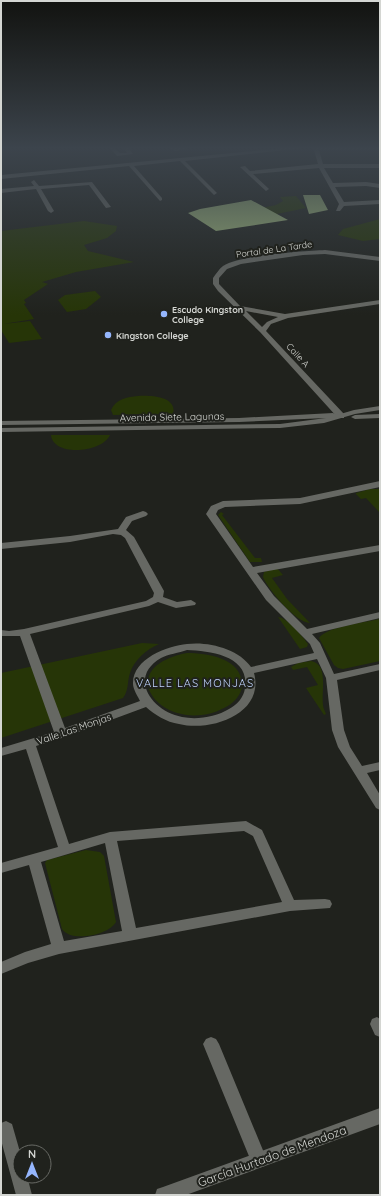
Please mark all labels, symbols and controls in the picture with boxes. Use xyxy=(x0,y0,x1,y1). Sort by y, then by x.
street label: Portal de La Tarde xyxy=(235,238,313,260)
place label: Escudo Kingston College xyxy=(172,304,243,325)
marker: Escudo Kingston College xyxy=(159,309,169,319)
marker: Kingston College xyxy=(103,330,113,340)
place label: Kingston College xyxy=(116,330,189,341)
street label: Calle A xyxy=(284,341,312,369)
street label: Avenida Siete Lagunas xyxy=(120,410,225,424)
district label: VALLE LAS MONJAS xyxy=(136,676,254,690)
street label: Valle Las Monjas xyxy=(35,710,113,748)
street label: García Hurtado de Mendoza xyxy=(196,1122,348,1190)
north arrow xyxy=(12,1144,52,1184)
text: N xyxy=(28,1147,36,1161)

